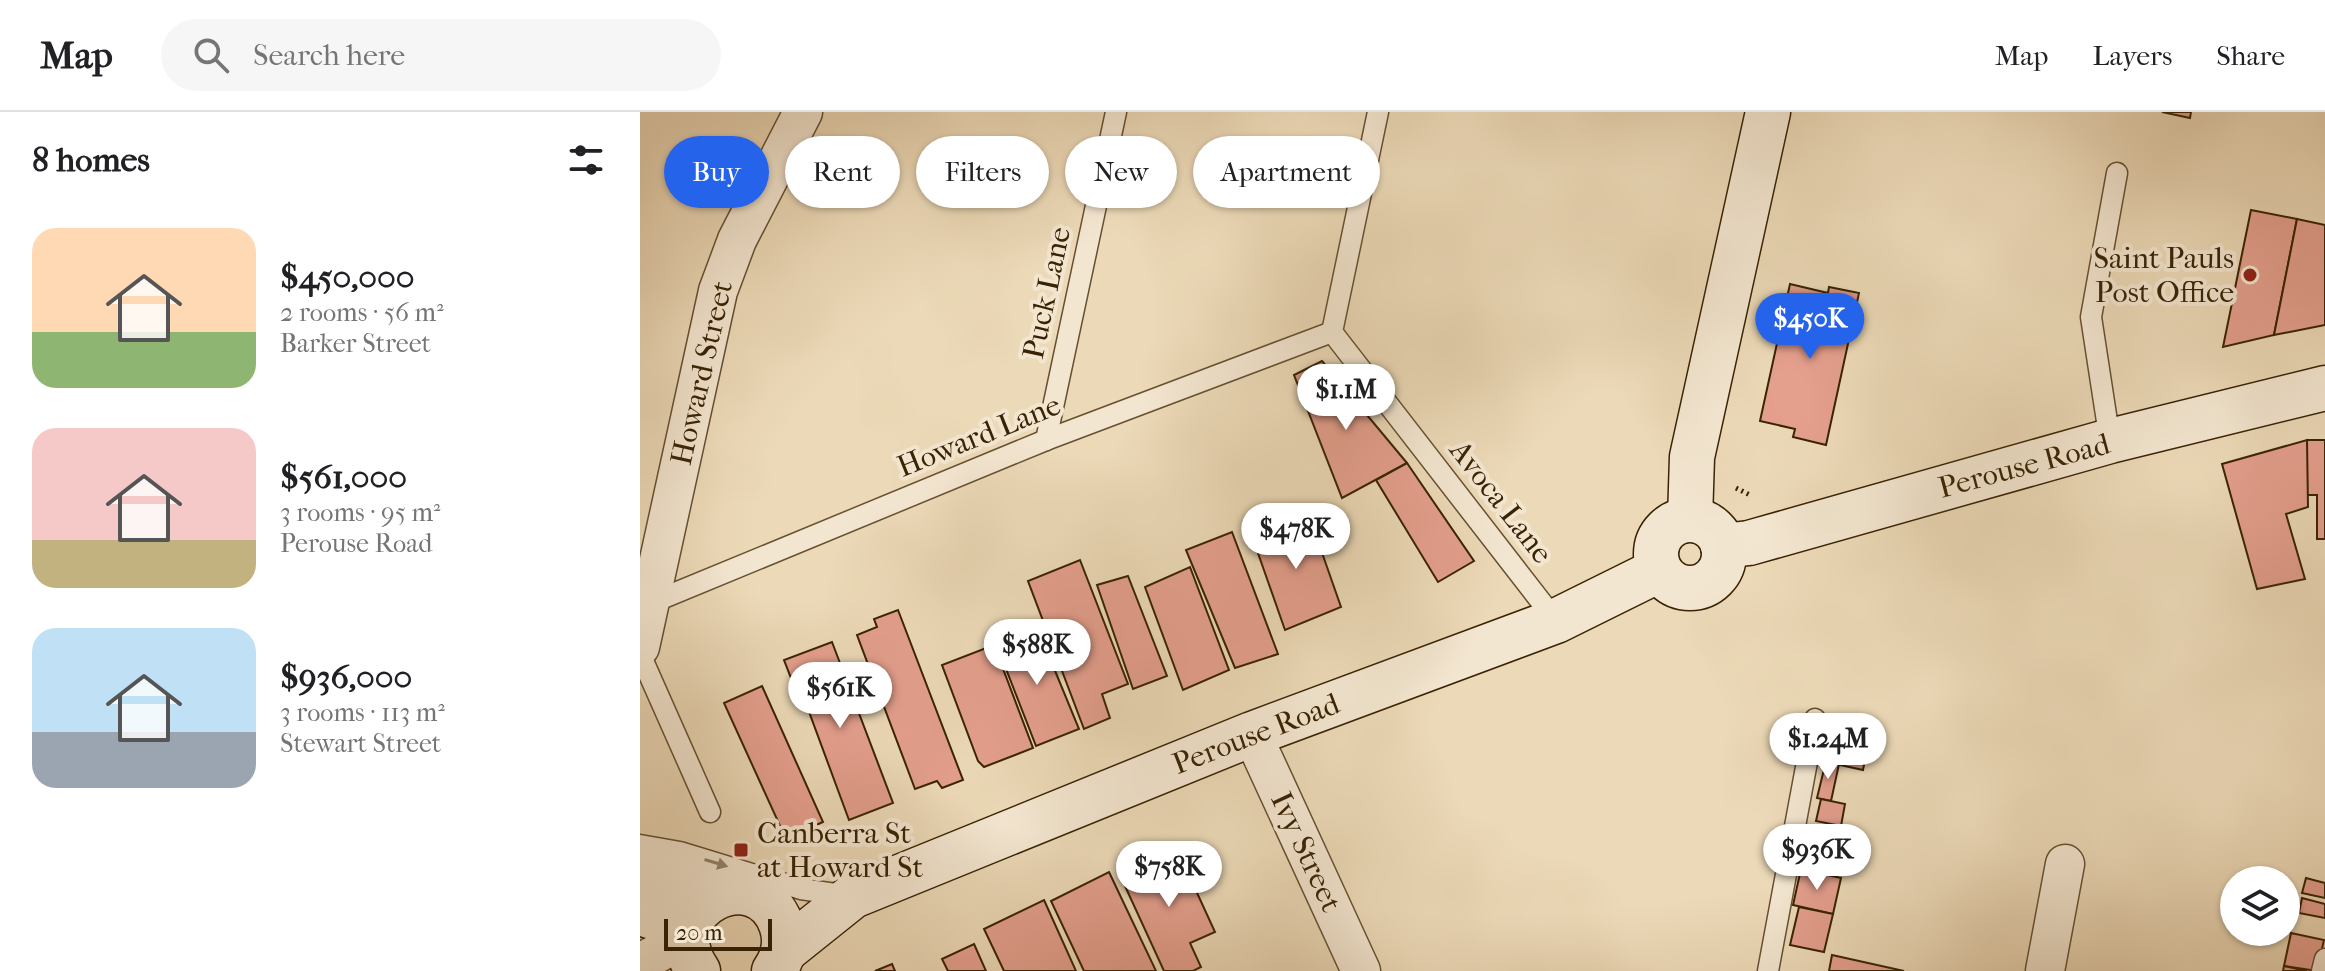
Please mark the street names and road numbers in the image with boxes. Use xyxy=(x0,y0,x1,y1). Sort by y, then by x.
street label: Puck Lane xyxy=(1016,224,1078,362)
street label: Howard Street xyxy=(664,277,740,469)
street label: Howard Lane xyxy=(892,387,1066,485)
street label: Perouse Road xyxy=(1935,426,2114,506)
street label: Avoca Lane xyxy=(1442,433,1560,570)
street label: Perouse Road xyxy=(1168,686,1345,782)
street label: Ivy Street xyxy=(1263,787,1349,918)

